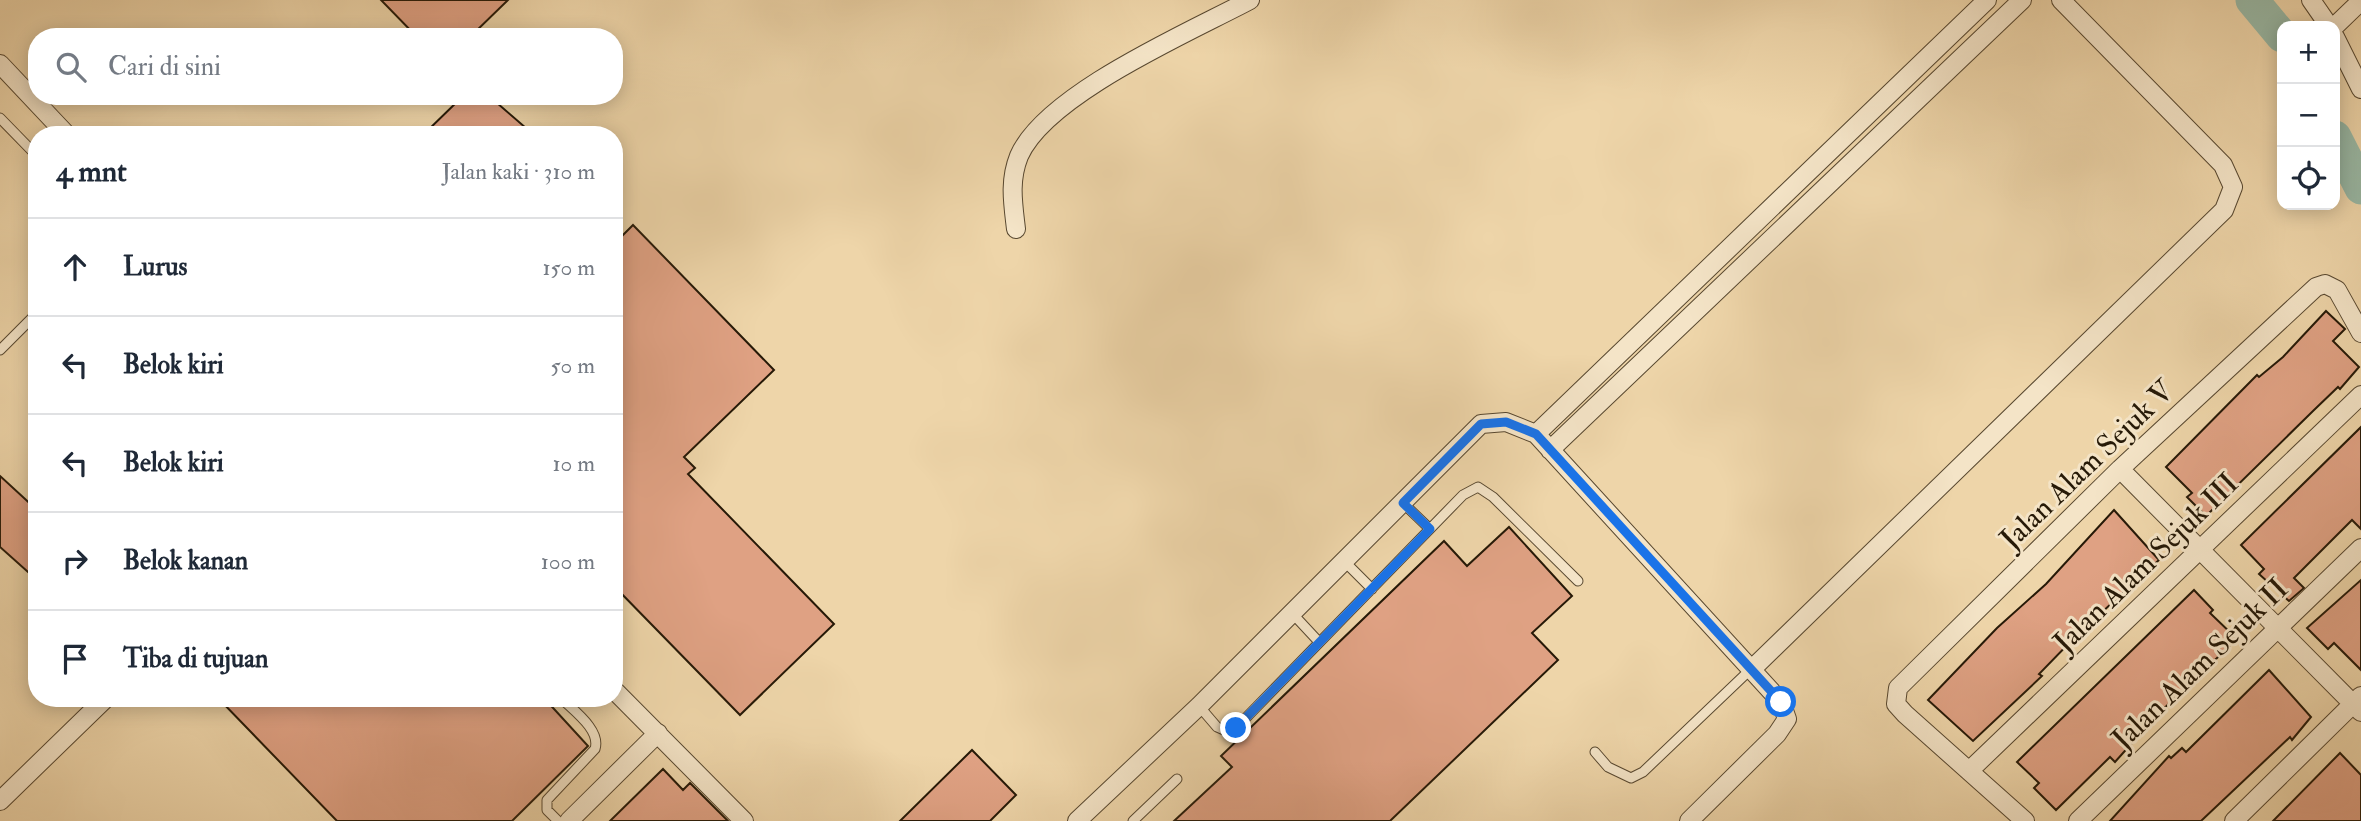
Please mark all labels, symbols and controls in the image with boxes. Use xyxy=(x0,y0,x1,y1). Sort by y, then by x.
map controls xyxy=(2277,21,2340,210)
button: + xyxy=(2277,21,2340,84)
search box xyxy=(28,28,623,105)
icon: search xyxy=(52,48,90,86)
text: Cari di sini xyxy=(108,51,221,83)
button: − xyxy=(2277,84,2340,147)
button: locate xyxy=(2277,147,2340,210)
text: 4 mnt xyxy=(56,153,127,190)
text: Jalan kaki · 310 m xyxy=(442,157,595,186)
icon: ahead xyxy=(56,248,94,286)
text: Lurus xyxy=(123,251,187,283)
text: 150 m xyxy=(542,253,595,282)
icon: left xyxy=(56,346,94,384)
text: Belok kiri xyxy=(123,349,224,381)
text: 50 m xyxy=(551,351,595,380)
street label: Jalan Alam Sejuk V xyxy=(1991,371,2183,558)
icon: left xyxy=(56,444,94,482)
text: Belok kiri xyxy=(123,447,224,479)
text: 10 m xyxy=(552,449,595,478)
street label: Jalan Alam Sejuk III xyxy=(2045,465,2246,661)
icon: right xyxy=(56,542,94,580)
text: Belok kanan xyxy=(123,545,248,577)
text: 100 m xyxy=(541,547,595,576)
street label: Jalan Alam Sejuk II xyxy=(2103,570,2296,758)
icon: arrive xyxy=(56,640,94,678)
text: Tiba di tujuan xyxy=(123,643,268,675)
route start xyxy=(1765,686,1796,717)
route end xyxy=(1220,712,1251,743)

